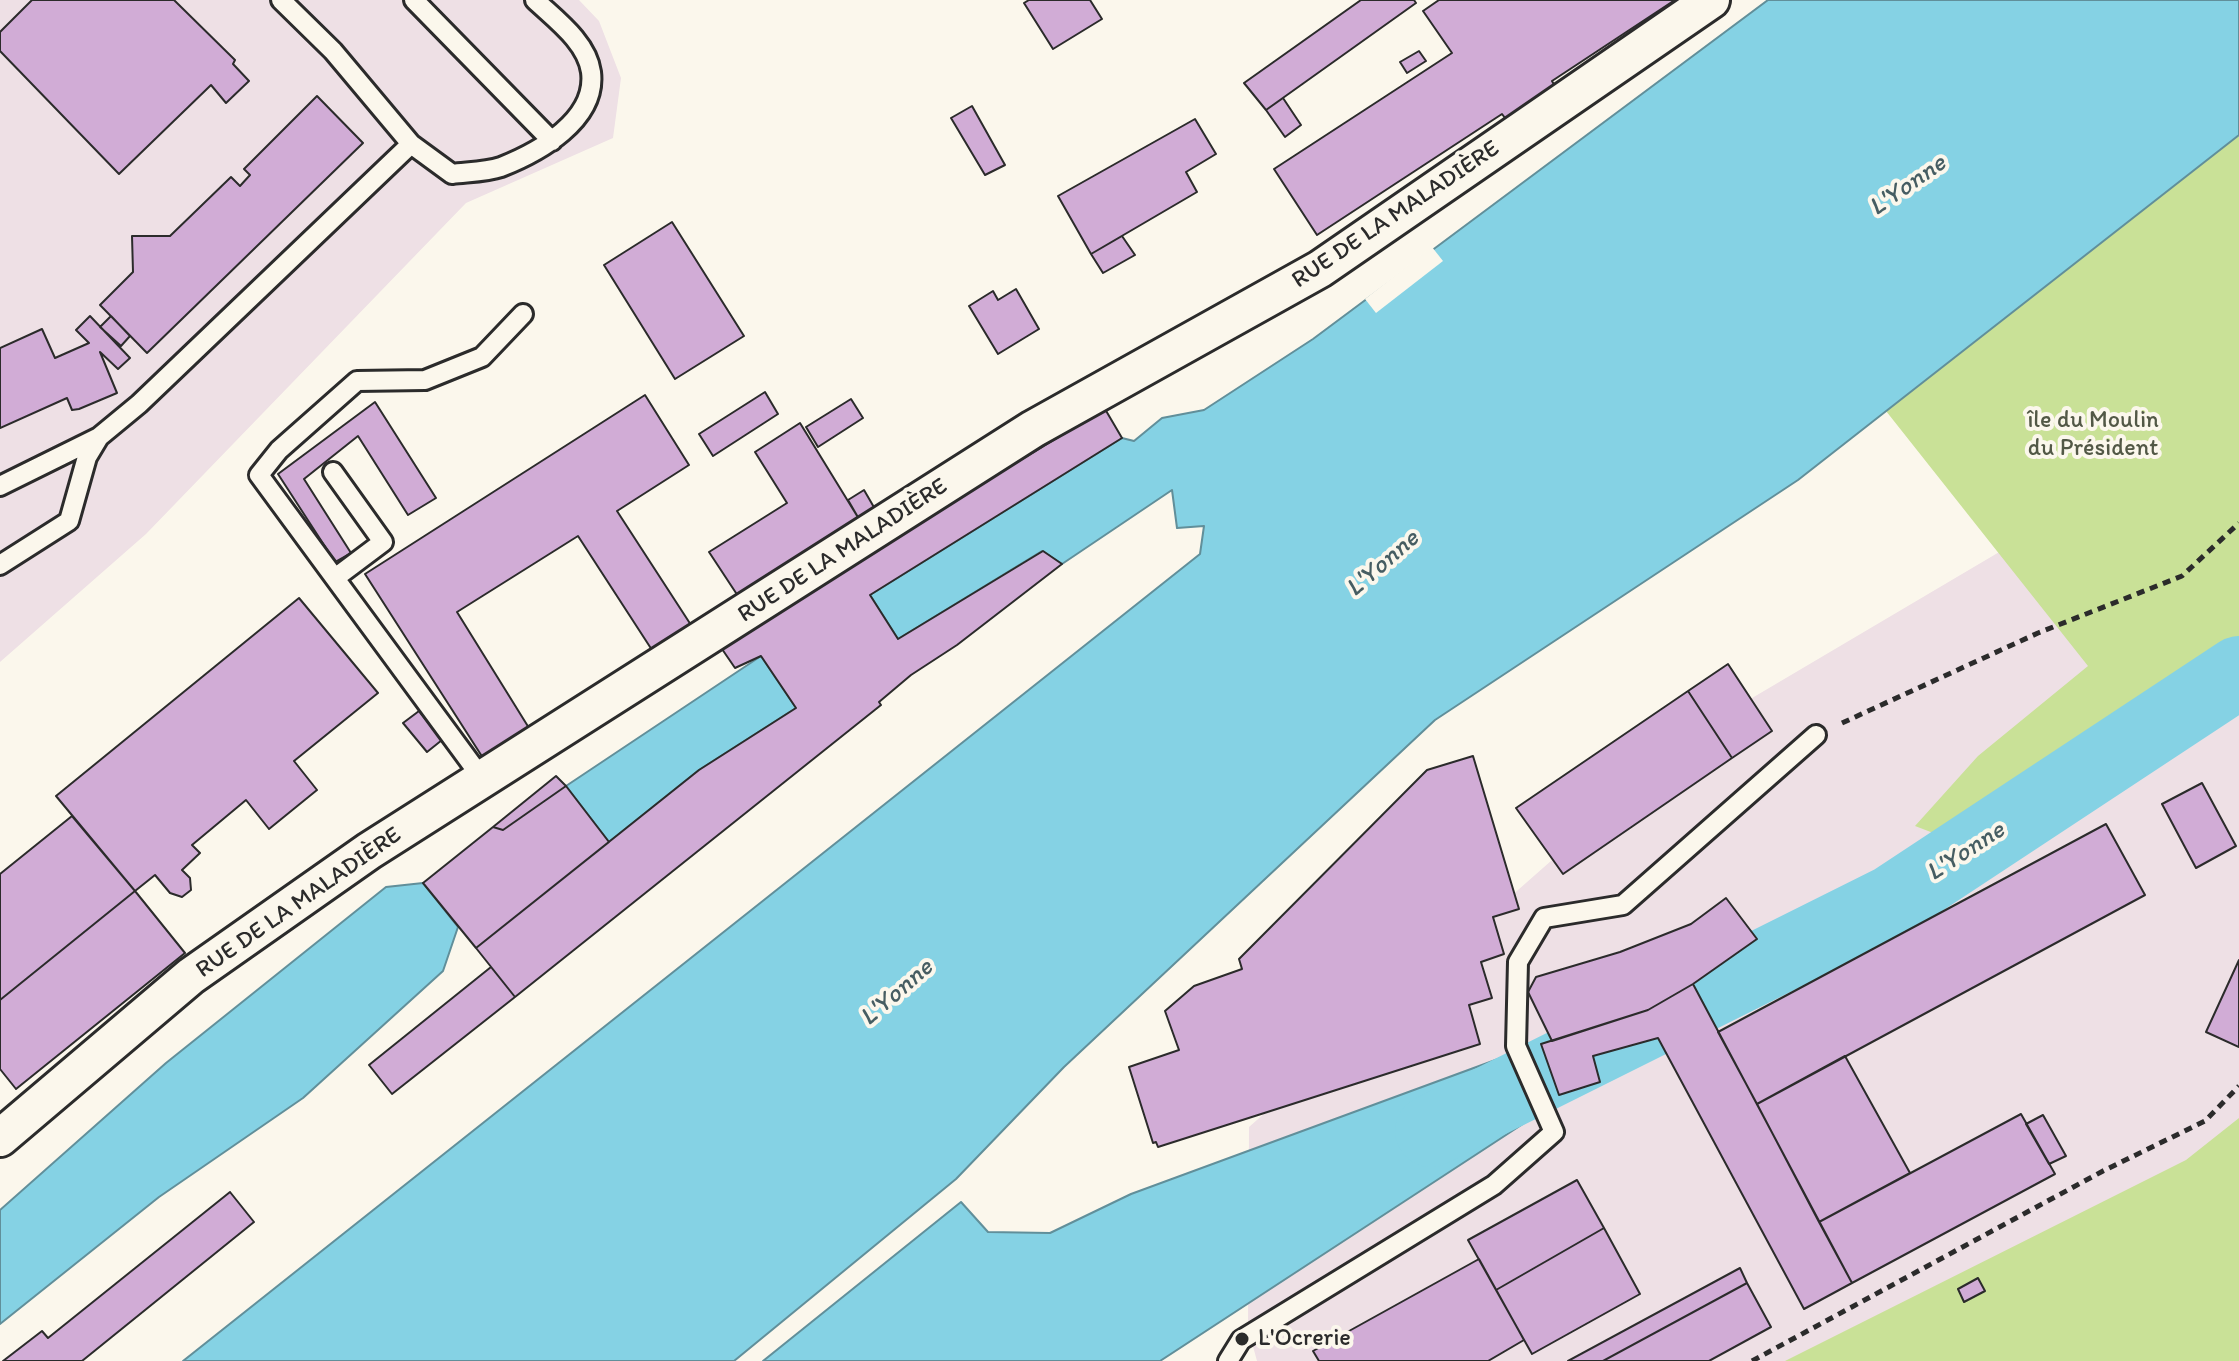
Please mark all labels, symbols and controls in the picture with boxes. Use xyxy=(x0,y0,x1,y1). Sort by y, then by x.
street label: RUE DE LA MALADIÈRE xyxy=(1287,135,1505,295)
water label: L'Yonne xyxy=(1863,148,1953,224)
park label: île du Moulin du Président xyxy=(2027,407,2159,463)
street label: RUE DE LA MALADIÈRE xyxy=(733,472,953,630)
water label: L'Yonne xyxy=(1340,524,1426,604)
water label: L'Yonne xyxy=(1921,815,2011,889)
street label: RUE DE LA MALADIÈRE xyxy=(191,821,407,985)
water label: L'Yonne xyxy=(854,953,940,1033)
place label: L'Ocrerie xyxy=(1258,1325,1351,1353)
marker: L'Ocrerie xyxy=(1233,1330,1251,1348)

